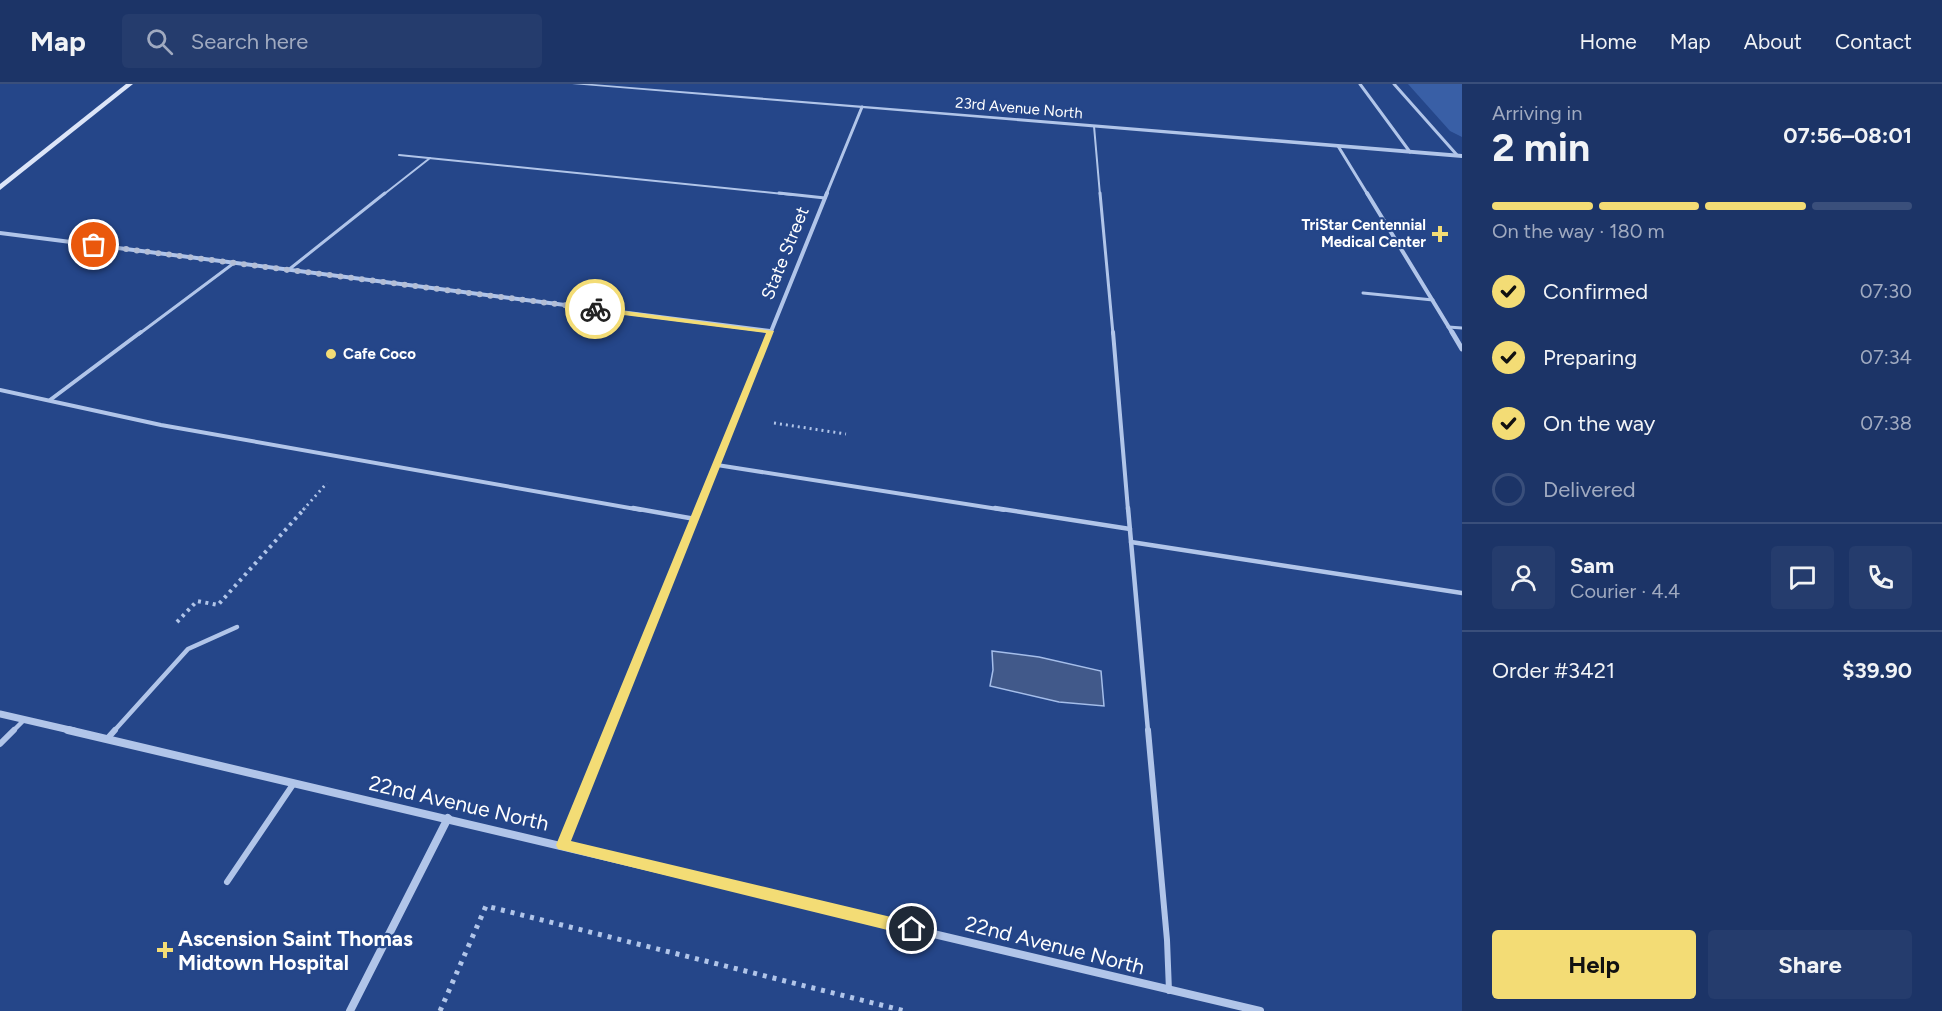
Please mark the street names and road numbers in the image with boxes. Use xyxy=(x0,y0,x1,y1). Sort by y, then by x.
street label: 23rd Avenue North xyxy=(954,93,1084,123)
street label: State Street xyxy=(756,203,814,303)
street label: 22nd Avenue North xyxy=(367,770,551,836)
street label: 22nd Avenue North xyxy=(963,911,1147,979)

